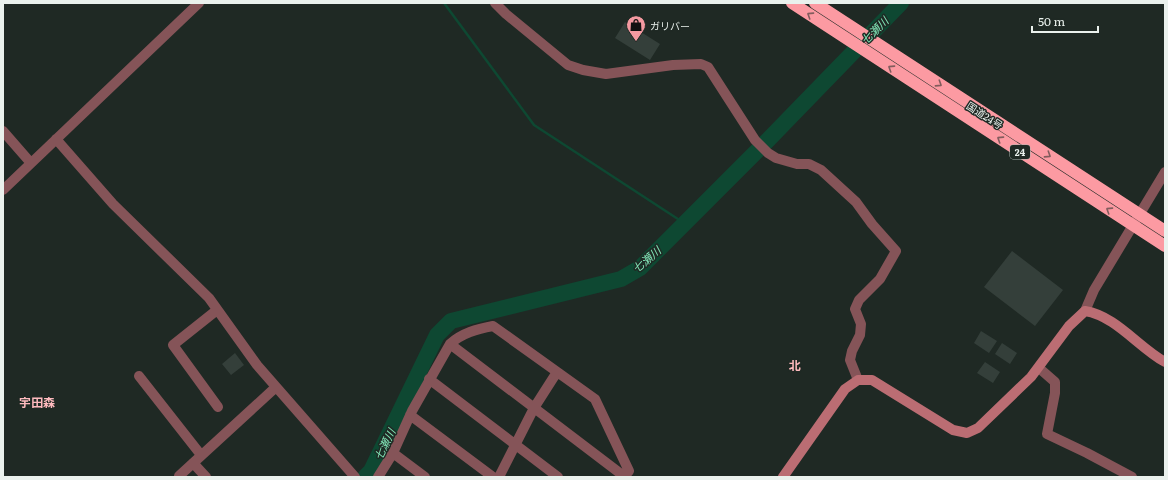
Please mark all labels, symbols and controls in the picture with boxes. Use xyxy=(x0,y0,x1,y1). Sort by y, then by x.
scale bar xyxy=(1032,8,1098,34)
water label: 七瀬川 xyxy=(857,12,892,47)
text: 50 m xyxy=(1038,12,1065,30)
one-way arrow xyxy=(808,13,815,20)
shop icon: ガリバー xyxy=(625,14,647,42)
place label: ガリバー xyxy=(650,18,690,33)
one-way arrow xyxy=(888,65,895,73)
one-way arrow xyxy=(934,79,941,86)
street label: 国道24号 xyxy=(964,98,1006,132)
one-way arrow xyxy=(997,136,1004,144)
road number: 24 xyxy=(1010,145,1030,159)
one-way arrow xyxy=(1043,150,1050,157)
one-way arrow xyxy=(1106,207,1113,214)
water label: 七瀬川 xyxy=(628,241,664,276)
district label: 北 xyxy=(789,356,801,374)
district label: 宇田森 xyxy=(19,393,55,411)
water label: 七瀬川 xyxy=(370,425,399,462)

